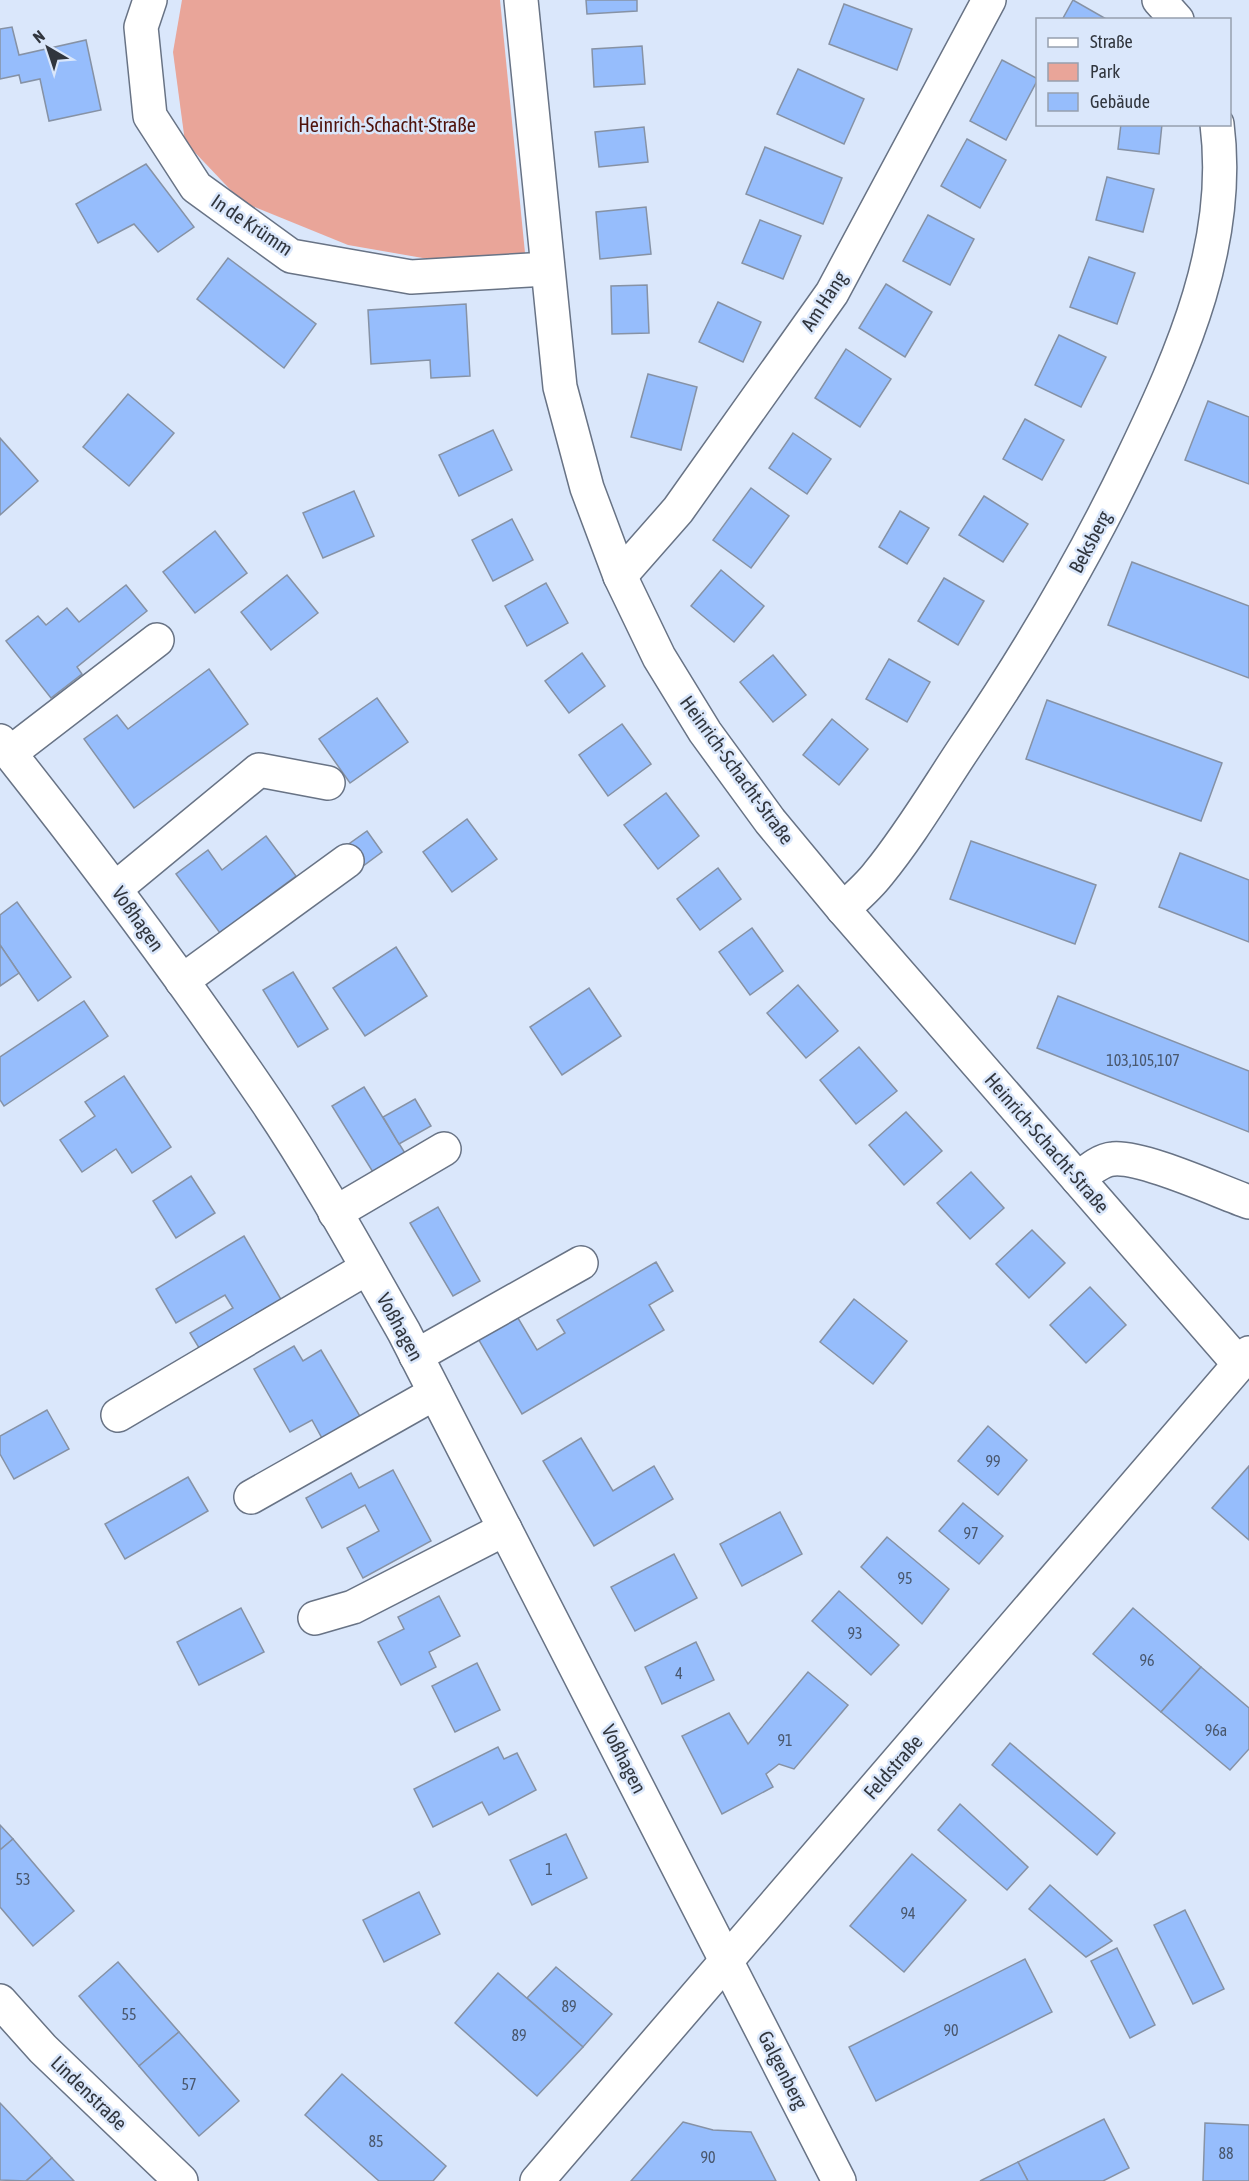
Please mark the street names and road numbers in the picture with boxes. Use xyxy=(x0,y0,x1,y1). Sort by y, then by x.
street label: In de Krümm xyxy=(207,189,297,260)
street label: Am Hang xyxy=(796,266,851,335)
street label: Beksberg xyxy=(1064,506,1116,577)
street label: Heinrich-Schacht-Straße xyxy=(676,691,799,848)
street label: Voßhagen xyxy=(108,882,169,956)
street label: Heinrich-Schacht-Straße xyxy=(980,1068,1114,1217)
street label: Voßhagen xyxy=(372,1289,428,1365)
street label: Voßhagen xyxy=(597,1721,651,1797)
street label: Feldstraße xyxy=(859,1730,927,1803)
street label: Galgenberg xyxy=(754,2027,813,2113)
street label: Lindenstraße xyxy=(47,2051,132,2134)

